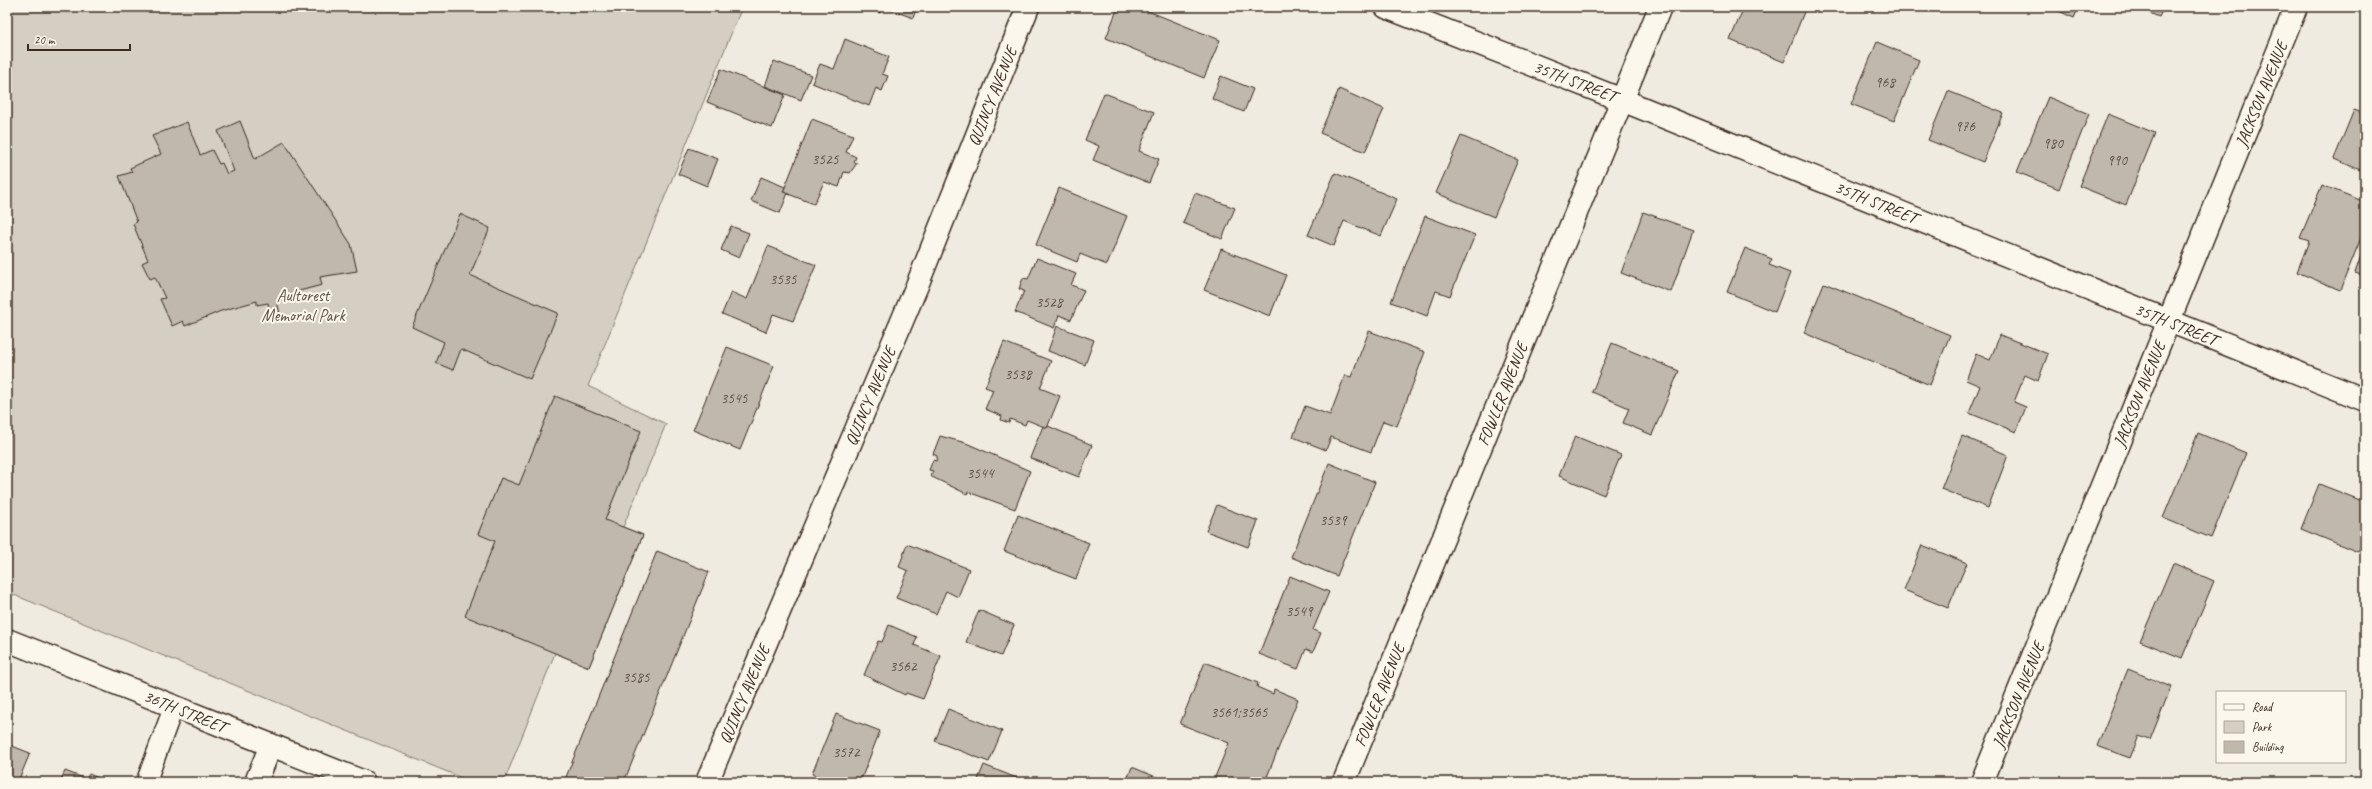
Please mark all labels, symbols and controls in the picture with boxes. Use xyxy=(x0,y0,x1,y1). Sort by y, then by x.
scale bar xyxy=(28,26,130,52)
text: 20 m xyxy=(34,32,56,48)
street label: JACKSON AVENUE xyxy=(2230,36,2293,151)
street label: QUINCY AVENUE xyxy=(963,41,1023,149)
street label: 35TH STREET xyxy=(1530,56,1623,108)
house number: 968 xyxy=(1875,73,1896,92)
house number: 976 xyxy=(1955,117,1976,136)
house number: 980 xyxy=(2043,134,2064,153)
house number: 3525 xyxy=(811,150,840,169)
house number: 990 xyxy=(2107,151,2128,170)
street label: 35TH STREET xyxy=(1832,176,1924,230)
house number: 3535 xyxy=(769,270,798,289)
park label: Aultorest Memorial Park xyxy=(261,285,346,326)
house number: 3528 xyxy=(1035,293,1064,312)
street label: 35TH STREET xyxy=(2132,298,2224,352)
street label: JACKSON AVENUE xyxy=(2108,336,2171,451)
street label: FOWLER AVENUE xyxy=(1472,337,1534,449)
street label: QUINCY AVENUE xyxy=(840,341,902,449)
house number: 3538 xyxy=(1004,365,1033,384)
house number: 3545 xyxy=(720,389,749,408)
house number: 3544 xyxy=(966,464,995,483)
house number: 3539 xyxy=(1319,511,1348,530)
house number: 3549 xyxy=(1285,602,1314,621)
street label: JACKSON AVENUE xyxy=(1987,637,2050,752)
street label: FOWLER AVENUE xyxy=(1349,638,1411,750)
street label: QUINCY AVENUE xyxy=(714,639,776,747)
house number: 3562 xyxy=(889,657,918,676)
house number: 3585 xyxy=(622,668,651,687)
street label: 36TH STREET xyxy=(141,685,233,739)
legend xyxy=(2216,691,2346,763)
text: Road xyxy=(2252,699,2274,715)
house number: 3561;3565 xyxy=(1211,703,1269,722)
text: Park xyxy=(2252,719,2273,735)
text: Building xyxy=(2252,739,2284,755)
house number: 3572 xyxy=(832,743,861,762)

